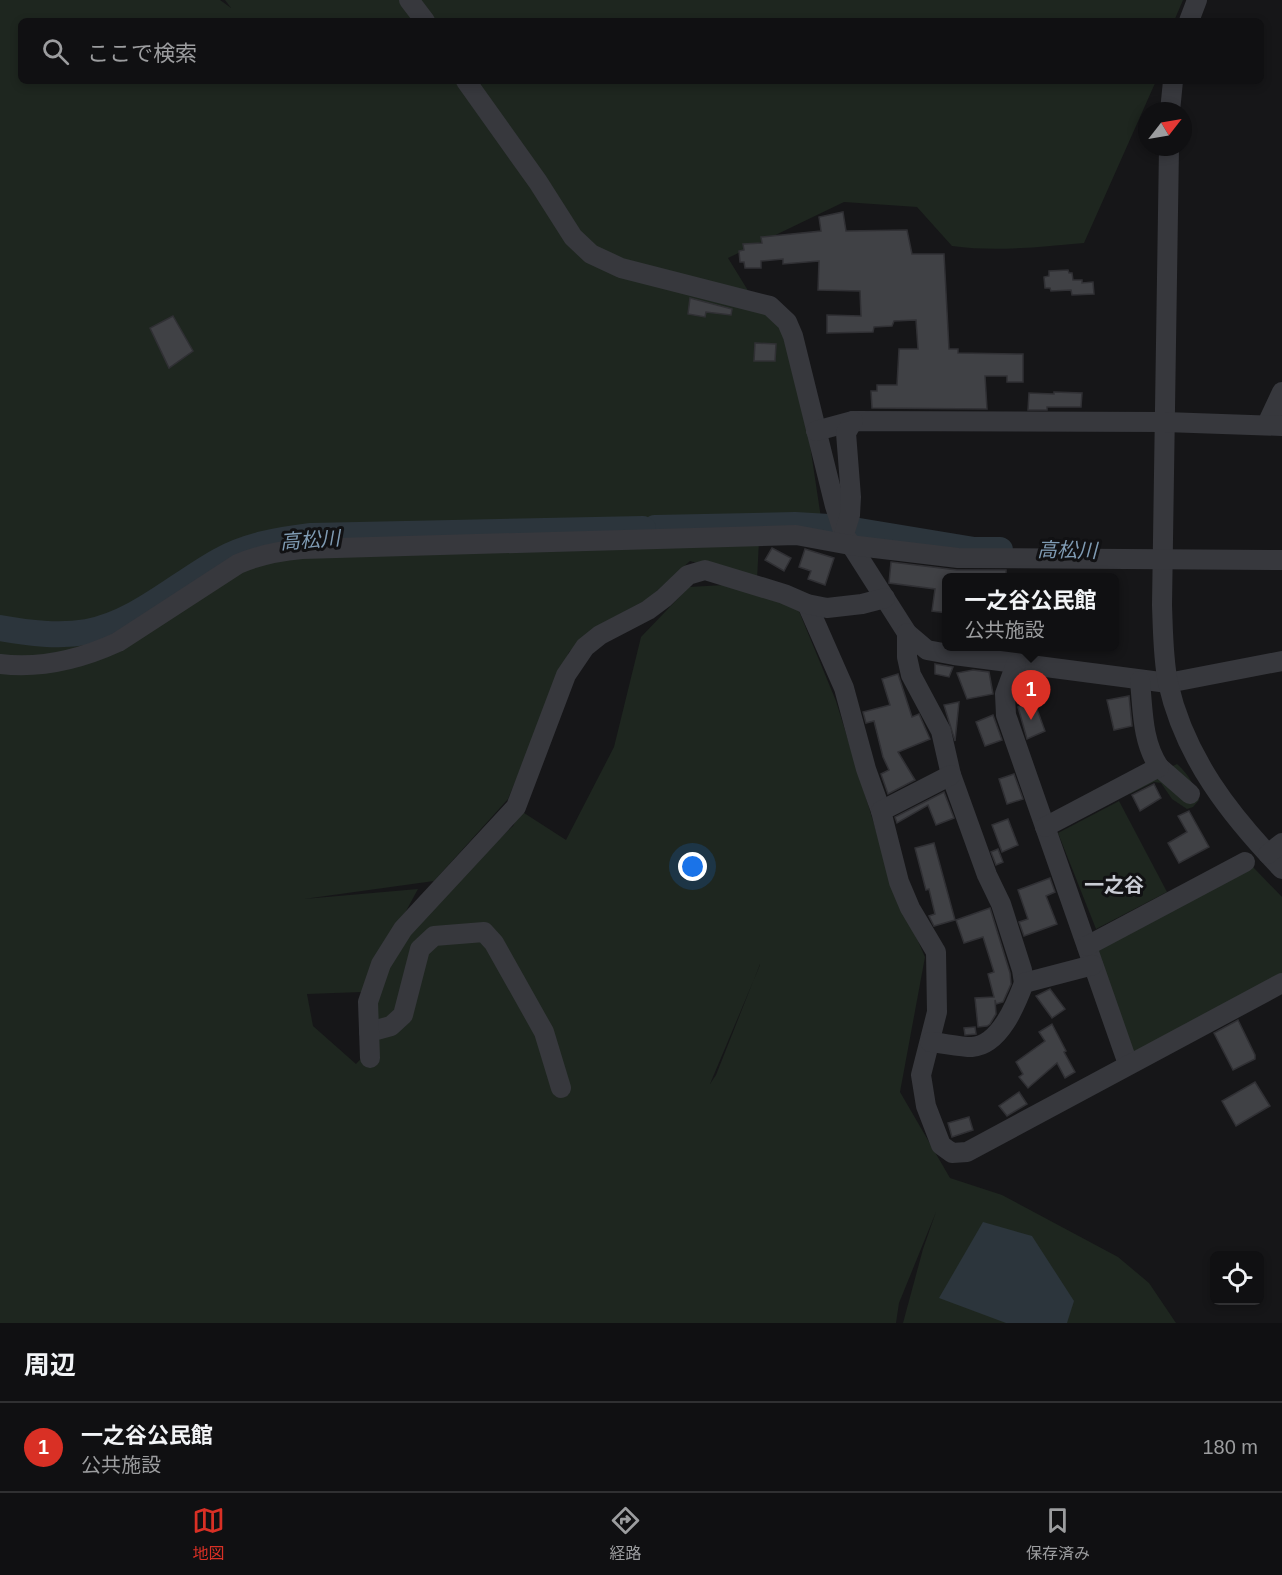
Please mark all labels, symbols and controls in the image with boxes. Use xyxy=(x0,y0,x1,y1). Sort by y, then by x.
search box xyxy=(18,18,1264,84)
icon: search xyxy=(39,35,72,68)
text: ここで検索 xyxy=(87,41,197,66)
north arrow xyxy=(1138,102,1192,156)
water label: 高松川 xyxy=(279,527,343,553)
water label: 高松川 xyxy=(1037,538,1099,562)
popup xyxy=(942,573,1119,651)
text: 一之谷公民館 xyxy=(964,588,1097,613)
text: 公共施設 xyxy=(964,619,1044,641)
pin: 1 xyxy=(1012,670,1050,720)
your location xyxy=(678,852,707,881)
district label: 一之谷 xyxy=(1084,874,1144,896)
map controls xyxy=(1210,1251,1264,1305)
button: locate xyxy=(1210,1251,1264,1305)
text: 周辺 xyxy=(24,1350,76,1380)
text: 一之谷公民館 xyxy=(81,1423,213,1448)
text: 1 xyxy=(38,1436,49,1458)
text: 180 m xyxy=(1202,1436,1258,1458)
text: 公共施設 xyxy=(81,1454,161,1476)
tab: 地図 xyxy=(192,1504,225,1564)
tab: 経路 xyxy=(609,1504,642,1564)
tab: 保存済み xyxy=(1026,1504,1090,1564)

